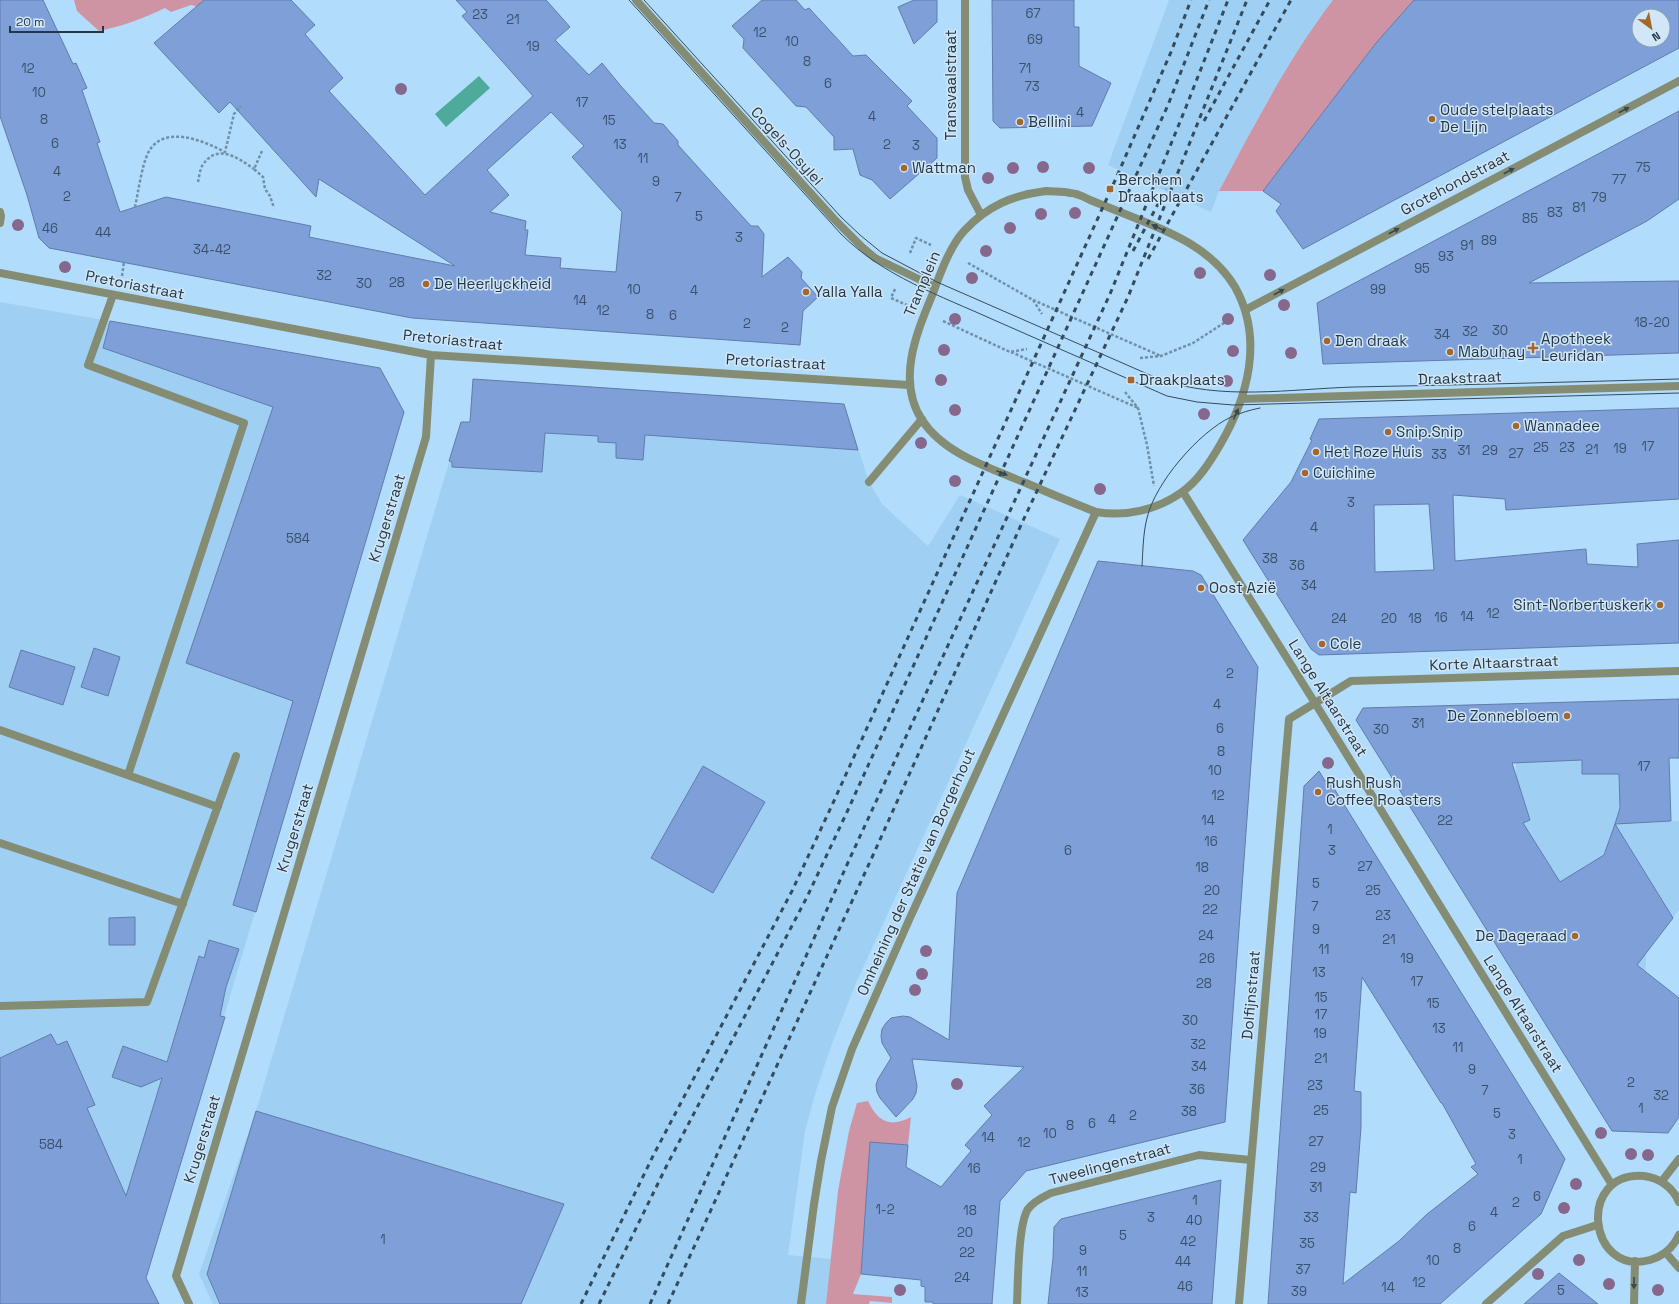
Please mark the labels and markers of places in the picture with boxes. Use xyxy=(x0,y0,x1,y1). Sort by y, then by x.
place label: Oude stelplaats De Lijn xyxy=(1440,100,1554,136)
place label: Bellini xyxy=(1028,112,1071,131)
marker: Oude stelplaats De Lijn xyxy=(1427,114,1437,124)
marker: Bellini xyxy=(1015,117,1025,127)
place label: Wattman xyxy=(912,158,976,177)
marker: Wattman xyxy=(899,163,909,173)
place label: Berchem Draakplaats xyxy=(1118,170,1204,206)
marker: Berchem Draakplaats xyxy=(1105,184,1115,194)
place label: De Heerlyckheid xyxy=(434,274,551,293)
marker: De Heerlyckheid xyxy=(421,279,431,289)
place label: Yalla Yalla xyxy=(814,282,883,301)
marker: Yalla Yalla xyxy=(801,287,811,297)
place label: Apotheek Leuridan xyxy=(1541,329,1611,365)
place label: Den draak xyxy=(1335,331,1407,350)
marker: Den draak xyxy=(1322,336,1332,346)
place label: Mabuhay xyxy=(1458,342,1525,361)
marker: Apotheek Leuridan xyxy=(1528,343,1538,353)
marker: Mabuhay xyxy=(1445,347,1455,357)
place label: Draakplaats xyxy=(1139,370,1225,389)
marker: Draakplaats xyxy=(1126,375,1136,385)
place label: Wannadee xyxy=(1524,416,1600,435)
marker: Wannadee xyxy=(1511,421,1521,431)
place label: Snip.Snip xyxy=(1396,422,1463,441)
marker: Snip.Snip xyxy=(1383,427,1393,437)
place label: Het Roze Huis xyxy=(1324,442,1423,461)
marker: Het Roze Huis xyxy=(1311,447,1321,457)
place label: Cuichine xyxy=(1313,463,1376,482)
marker: Cuichine xyxy=(1300,468,1310,478)
place label: Oost Azië xyxy=(1209,578,1277,597)
marker: Oost Azië xyxy=(1196,583,1206,593)
place label: Sint-Norbertuskerk xyxy=(1513,595,1652,614)
marker: Sint-Norbertuskerk xyxy=(1655,600,1665,610)
place label: Cole xyxy=(1330,634,1362,653)
marker: Cole xyxy=(1317,639,1327,649)
place label: De Zonnebloem xyxy=(1447,706,1559,725)
marker: De Zonnebloem xyxy=(1562,711,1572,721)
place label: Rush Rush Coffee Roasters xyxy=(1326,773,1441,809)
marker: Rush Rush Coffee Roasters xyxy=(1313,787,1323,797)
place label: De Dageraad xyxy=(1475,926,1567,945)
marker: De Dageraad xyxy=(1570,931,1580,941)

